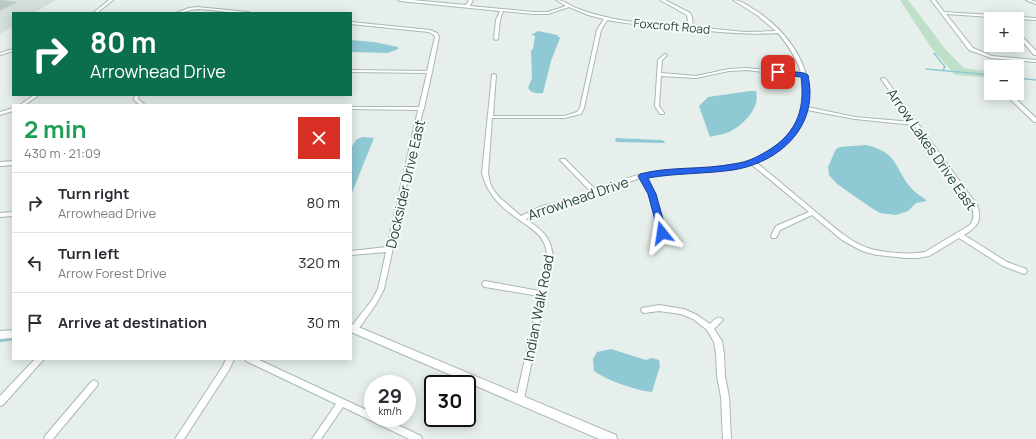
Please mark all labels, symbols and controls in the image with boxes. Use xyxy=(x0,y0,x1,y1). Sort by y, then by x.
map controls xyxy=(984,12,1024,100)
button: + xyxy=(984,12,1024,52)
street label: Foxcroft Road xyxy=(633,14,711,38)
text: 80 m xyxy=(90,23,156,61)
icon: right xyxy=(24,28,76,80)
pin xyxy=(761,55,795,89)
text: Arrowhead Drive xyxy=(90,59,226,83)
button: − xyxy=(984,60,1024,100)
icon: arrive xyxy=(767,61,789,83)
street label: Arrow Lakes Drive East xyxy=(883,84,981,214)
text: 2 min xyxy=(24,112,86,145)
button: close xyxy=(298,117,340,159)
street label: Docksider Drive East xyxy=(381,117,429,250)
text: 430 m · 21:09 xyxy=(24,144,101,162)
street label: Arrowhead Drive xyxy=(525,172,631,224)
text: Turn right xyxy=(58,183,129,204)
icon: right xyxy=(24,192,46,214)
text: 80 m xyxy=(306,192,340,213)
text: Arrowhead Drive xyxy=(58,204,156,222)
position arrow xyxy=(641,212,683,254)
text: Turn left xyxy=(58,243,120,264)
icon: left xyxy=(24,252,46,274)
text: 320 m xyxy=(298,252,340,273)
street label: Indian Walk Road xyxy=(518,253,558,363)
text: Arrow Forest Drive xyxy=(58,264,167,282)
icon: arrive xyxy=(24,312,46,334)
text: Arrive at destination xyxy=(58,312,207,333)
text: 30 m xyxy=(307,312,340,333)
speed limit sign: 30 xyxy=(424,375,476,427)
text: 29 xyxy=(378,382,402,409)
text: km/h xyxy=(378,404,402,418)

